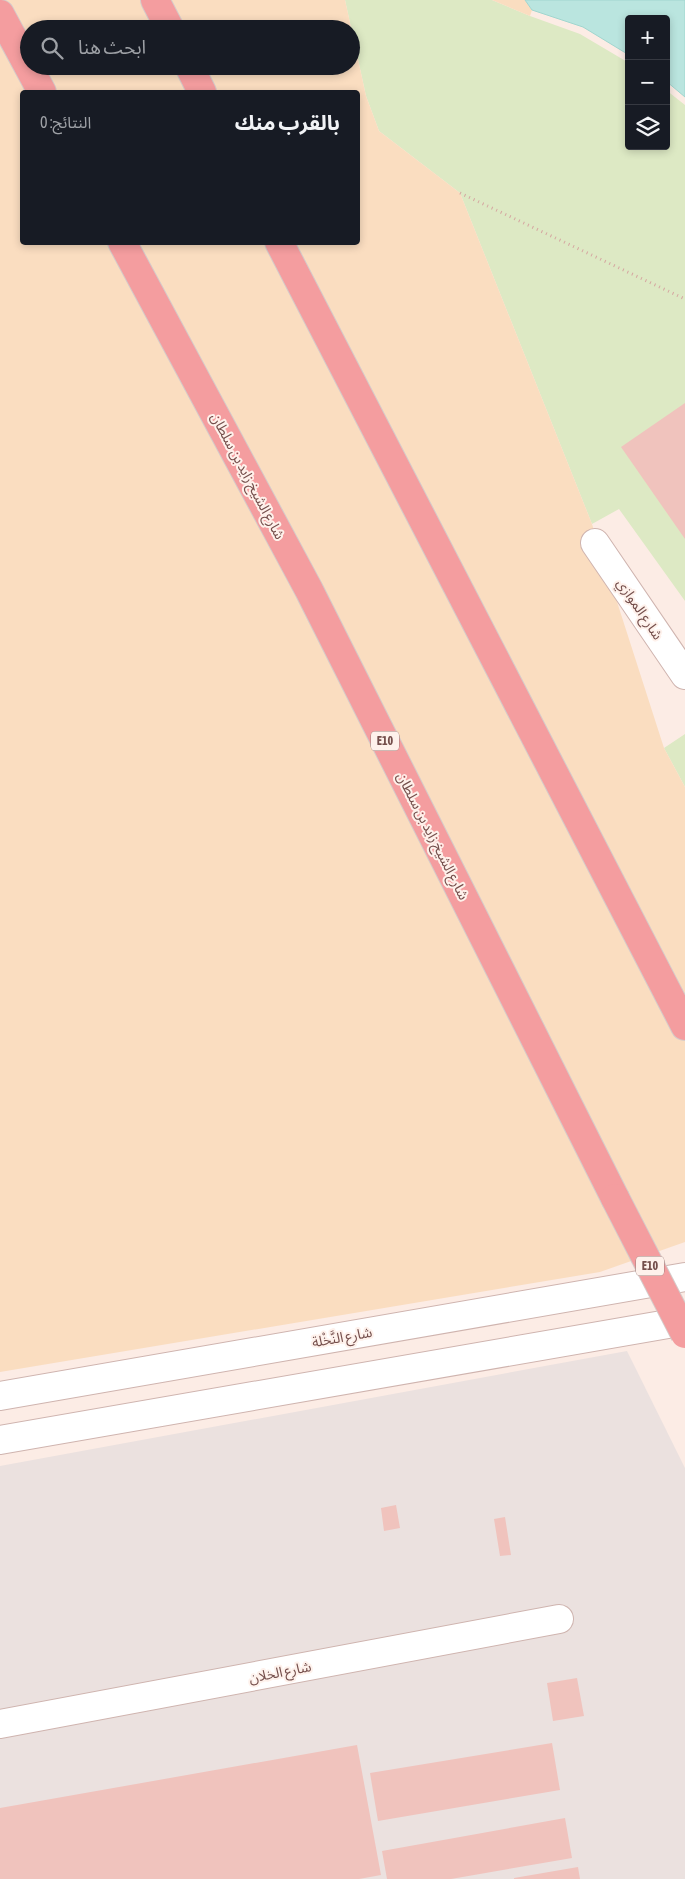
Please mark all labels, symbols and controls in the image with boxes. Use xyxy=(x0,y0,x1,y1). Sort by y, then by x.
map controls xyxy=(625,15,670,150)
button: + xyxy=(625,15,670,60)
search box xyxy=(20,20,360,75)
icon: search xyxy=(38,34,66,62)
text: ابحث هنا xyxy=(78,36,146,58)
button: − xyxy=(625,60,670,105)
button: layers xyxy=(625,105,670,150)
text: بالقرب منك xyxy=(235,110,340,134)
text: النتائج: 0 xyxy=(40,113,91,131)
street label: شارع الشيخ زايد بن سلطان xyxy=(205,410,288,543)
street label: شارع الموازي xyxy=(611,576,666,644)
road number: E10 xyxy=(371,731,399,750)
street label: شارع الشيخ زايد بن سلطان xyxy=(391,770,472,904)
road number: E10 xyxy=(636,1256,664,1276)
street label: شارع النَّخْلة xyxy=(310,1323,374,1353)
street label: شارع الخلان xyxy=(248,1658,313,1689)

